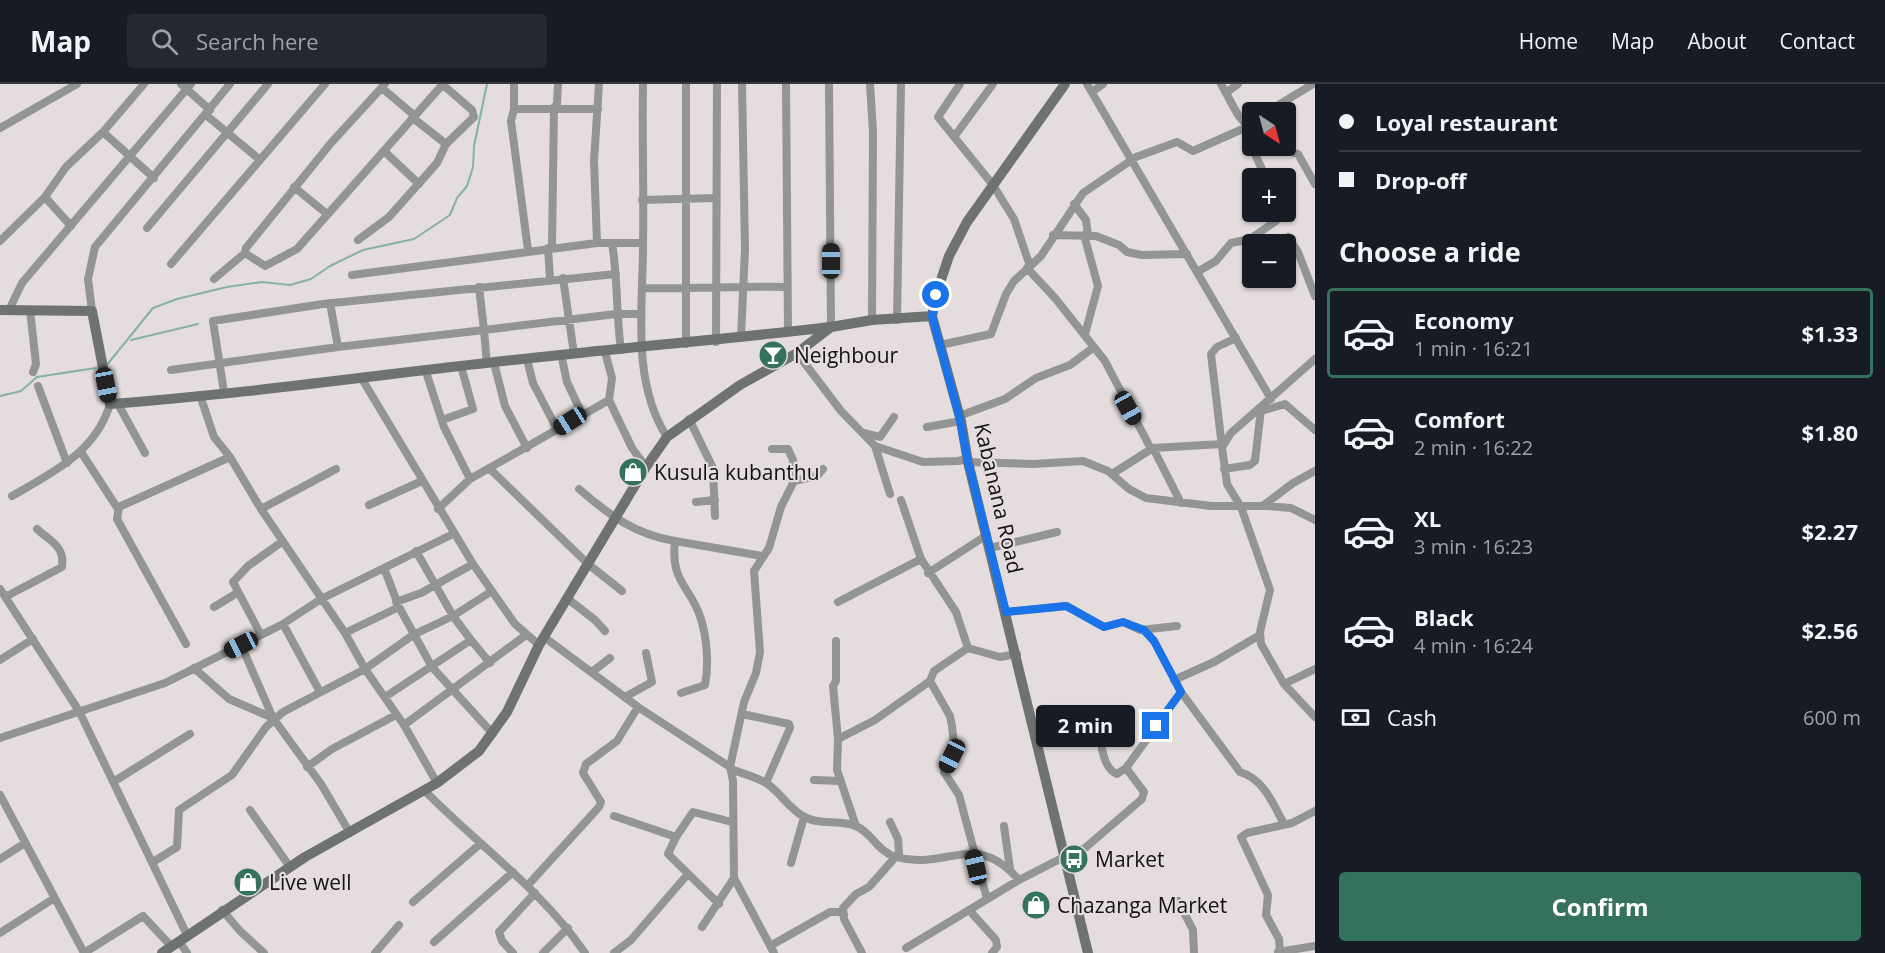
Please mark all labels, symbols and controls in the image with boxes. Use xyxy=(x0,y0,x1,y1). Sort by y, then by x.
search box xyxy=(127,14,547,68)
text: Map xyxy=(30,22,91,60)
icon: search xyxy=(148,25,181,58)
text: Search here xyxy=(196,26,319,56)
text: Home xyxy=(1519,27,1578,55)
text: Map xyxy=(1611,27,1654,55)
text: About xyxy=(1687,27,1747,55)
text: Contact xyxy=(1780,27,1855,55)
north arrow xyxy=(1242,102,1296,156)
map controls xyxy=(1242,102,1296,288)
text: Loyal restaurant xyxy=(1375,107,1558,137)
text: Drop-off xyxy=(1375,165,1467,195)
button: + xyxy=(1242,168,1296,222)
text: Choose a ride xyxy=(1339,233,1521,270)
button: − xyxy=(1242,234,1296,288)
car xyxy=(822,243,840,279)
route start xyxy=(922,281,949,308)
text: Economy xyxy=(1414,305,1513,335)
icon: car xyxy=(1342,306,1396,360)
text: $1.33 xyxy=(1801,318,1858,348)
text: 1 min · 16:21 xyxy=(1414,335,1533,362)
bar icon: Neighbour xyxy=(757,339,789,371)
place label: Neighbour xyxy=(794,341,899,369)
car xyxy=(94,366,118,404)
car xyxy=(1111,388,1145,428)
car xyxy=(550,404,590,438)
text: Comfort xyxy=(1414,404,1505,434)
icon: car xyxy=(1342,405,1396,459)
text: $1.80 xyxy=(1801,417,1858,447)
street label: Kabanana Road xyxy=(968,420,1030,576)
text: 2 min · 16:22 xyxy=(1414,434,1533,461)
shop icon: Kusula kubanthu xyxy=(617,456,649,488)
place label: Kusula kubanthu xyxy=(654,458,820,486)
text: XL xyxy=(1414,503,1441,533)
icon: car xyxy=(1342,504,1396,558)
text: $2.27 xyxy=(1801,516,1858,546)
text: 3 min · 16:23 xyxy=(1414,533,1533,560)
text: Black xyxy=(1414,602,1474,632)
icon: car xyxy=(1342,603,1396,657)
text: $2.56 xyxy=(1801,615,1858,645)
car xyxy=(221,629,261,661)
text: 4 min · 16:24 xyxy=(1414,632,1533,659)
icon: cash xyxy=(1339,701,1372,734)
text: Cash xyxy=(1387,702,1437,732)
text: 600 m xyxy=(1803,704,1861,731)
callout: 2 min xyxy=(1036,705,1135,747)
text: 2 min xyxy=(1058,712,1113,739)
route end xyxy=(1142,712,1169,739)
car xyxy=(936,736,968,776)
bus stop icon: Market xyxy=(1058,843,1090,875)
place label: Market xyxy=(1095,845,1164,873)
car xyxy=(963,847,989,887)
shop icon: Live well xyxy=(232,866,264,898)
place label: Live well xyxy=(269,868,352,896)
button: Confirm xyxy=(1339,872,1861,941)
shop icon: Chazanga Market xyxy=(1020,889,1052,921)
place label: Chazanga Market xyxy=(1057,891,1227,919)

